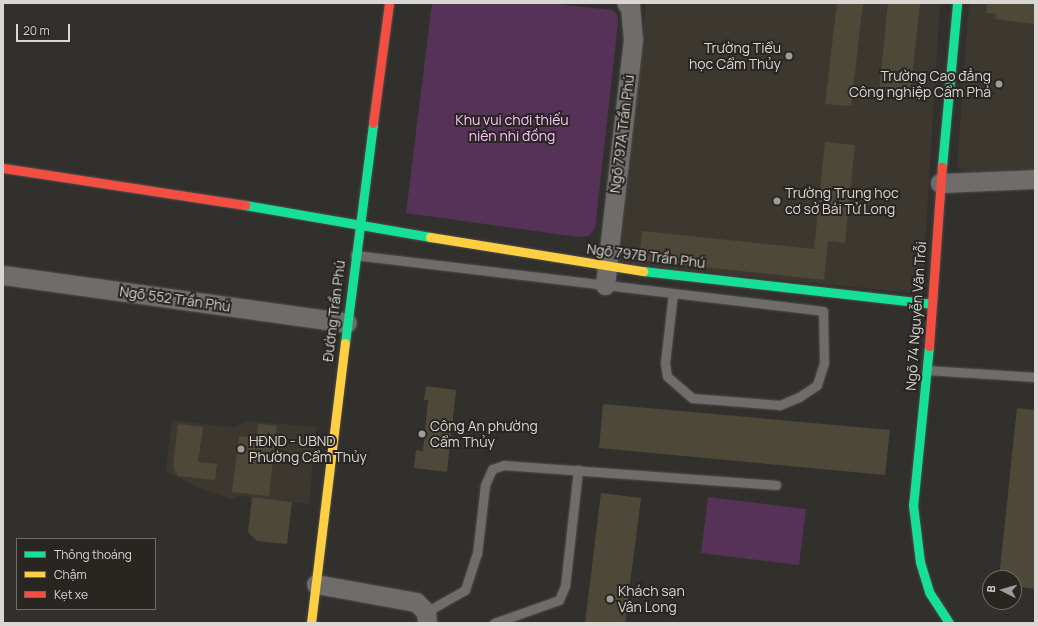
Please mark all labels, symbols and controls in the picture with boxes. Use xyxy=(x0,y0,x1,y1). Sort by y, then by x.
scale bar xyxy=(18,16,72,42)
text: 20 m xyxy=(23,22,50,39)
place label: Trường Tiểu học Cẩm Thủy xyxy=(689,40,781,72)
marker: Trường Tiểu học Cẩm Thủy xyxy=(784,51,794,61)
place label: Trường Cao đẳng Công nghiệp Cẩm Phả xyxy=(849,68,991,100)
street label: Ngõ 797A Trần Phú xyxy=(606,74,638,194)
marker: Trường Cao đẳng Công nghiệp Cẩm Phả xyxy=(994,79,1004,89)
park label: Khu vui chơi thiếu niên nhi đồng xyxy=(455,112,569,144)
place label: Trường Trung học cơ sở Bái Tử Long xyxy=(785,185,899,218)
marker: Trường Trung học cơ sở Bái Tử Long xyxy=(772,196,782,206)
street label: Ngõ 797B Trần Phú xyxy=(586,240,706,272)
street label: Ngõ 74 Nguyễn Văn Trỗi xyxy=(902,241,930,391)
street label: Đường Trần Phú xyxy=(319,259,349,363)
street label: Ngõ 552 Trần Phú xyxy=(118,283,232,315)
place label: Công An phường Cẩm Thủy xyxy=(430,418,538,450)
marker: Công An phường Cẩm Thủy xyxy=(417,429,427,439)
place label: HĐND - UBND Phường Cẩm Thủy xyxy=(249,433,367,466)
marker: HĐND - UBND Phường Cẩm Thủy xyxy=(236,444,246,454)
legend xyxy=(16,538,156,610)
text: Thông thoáng xyxy=(54,546,132,563)
text: Chậm xyxy=(54,566,87,583)
north arrow xyxy=(982,570,1022,610)
place label: Khách sạn Vân Long xyxy=(618,583,685,616)
text: B xyxy=(983,585,998,593)
text: Kẹt xe xyxy=(54,586,88,603)
marker: Khách sạn Vân Long xyxy=(605,594,615,604)

